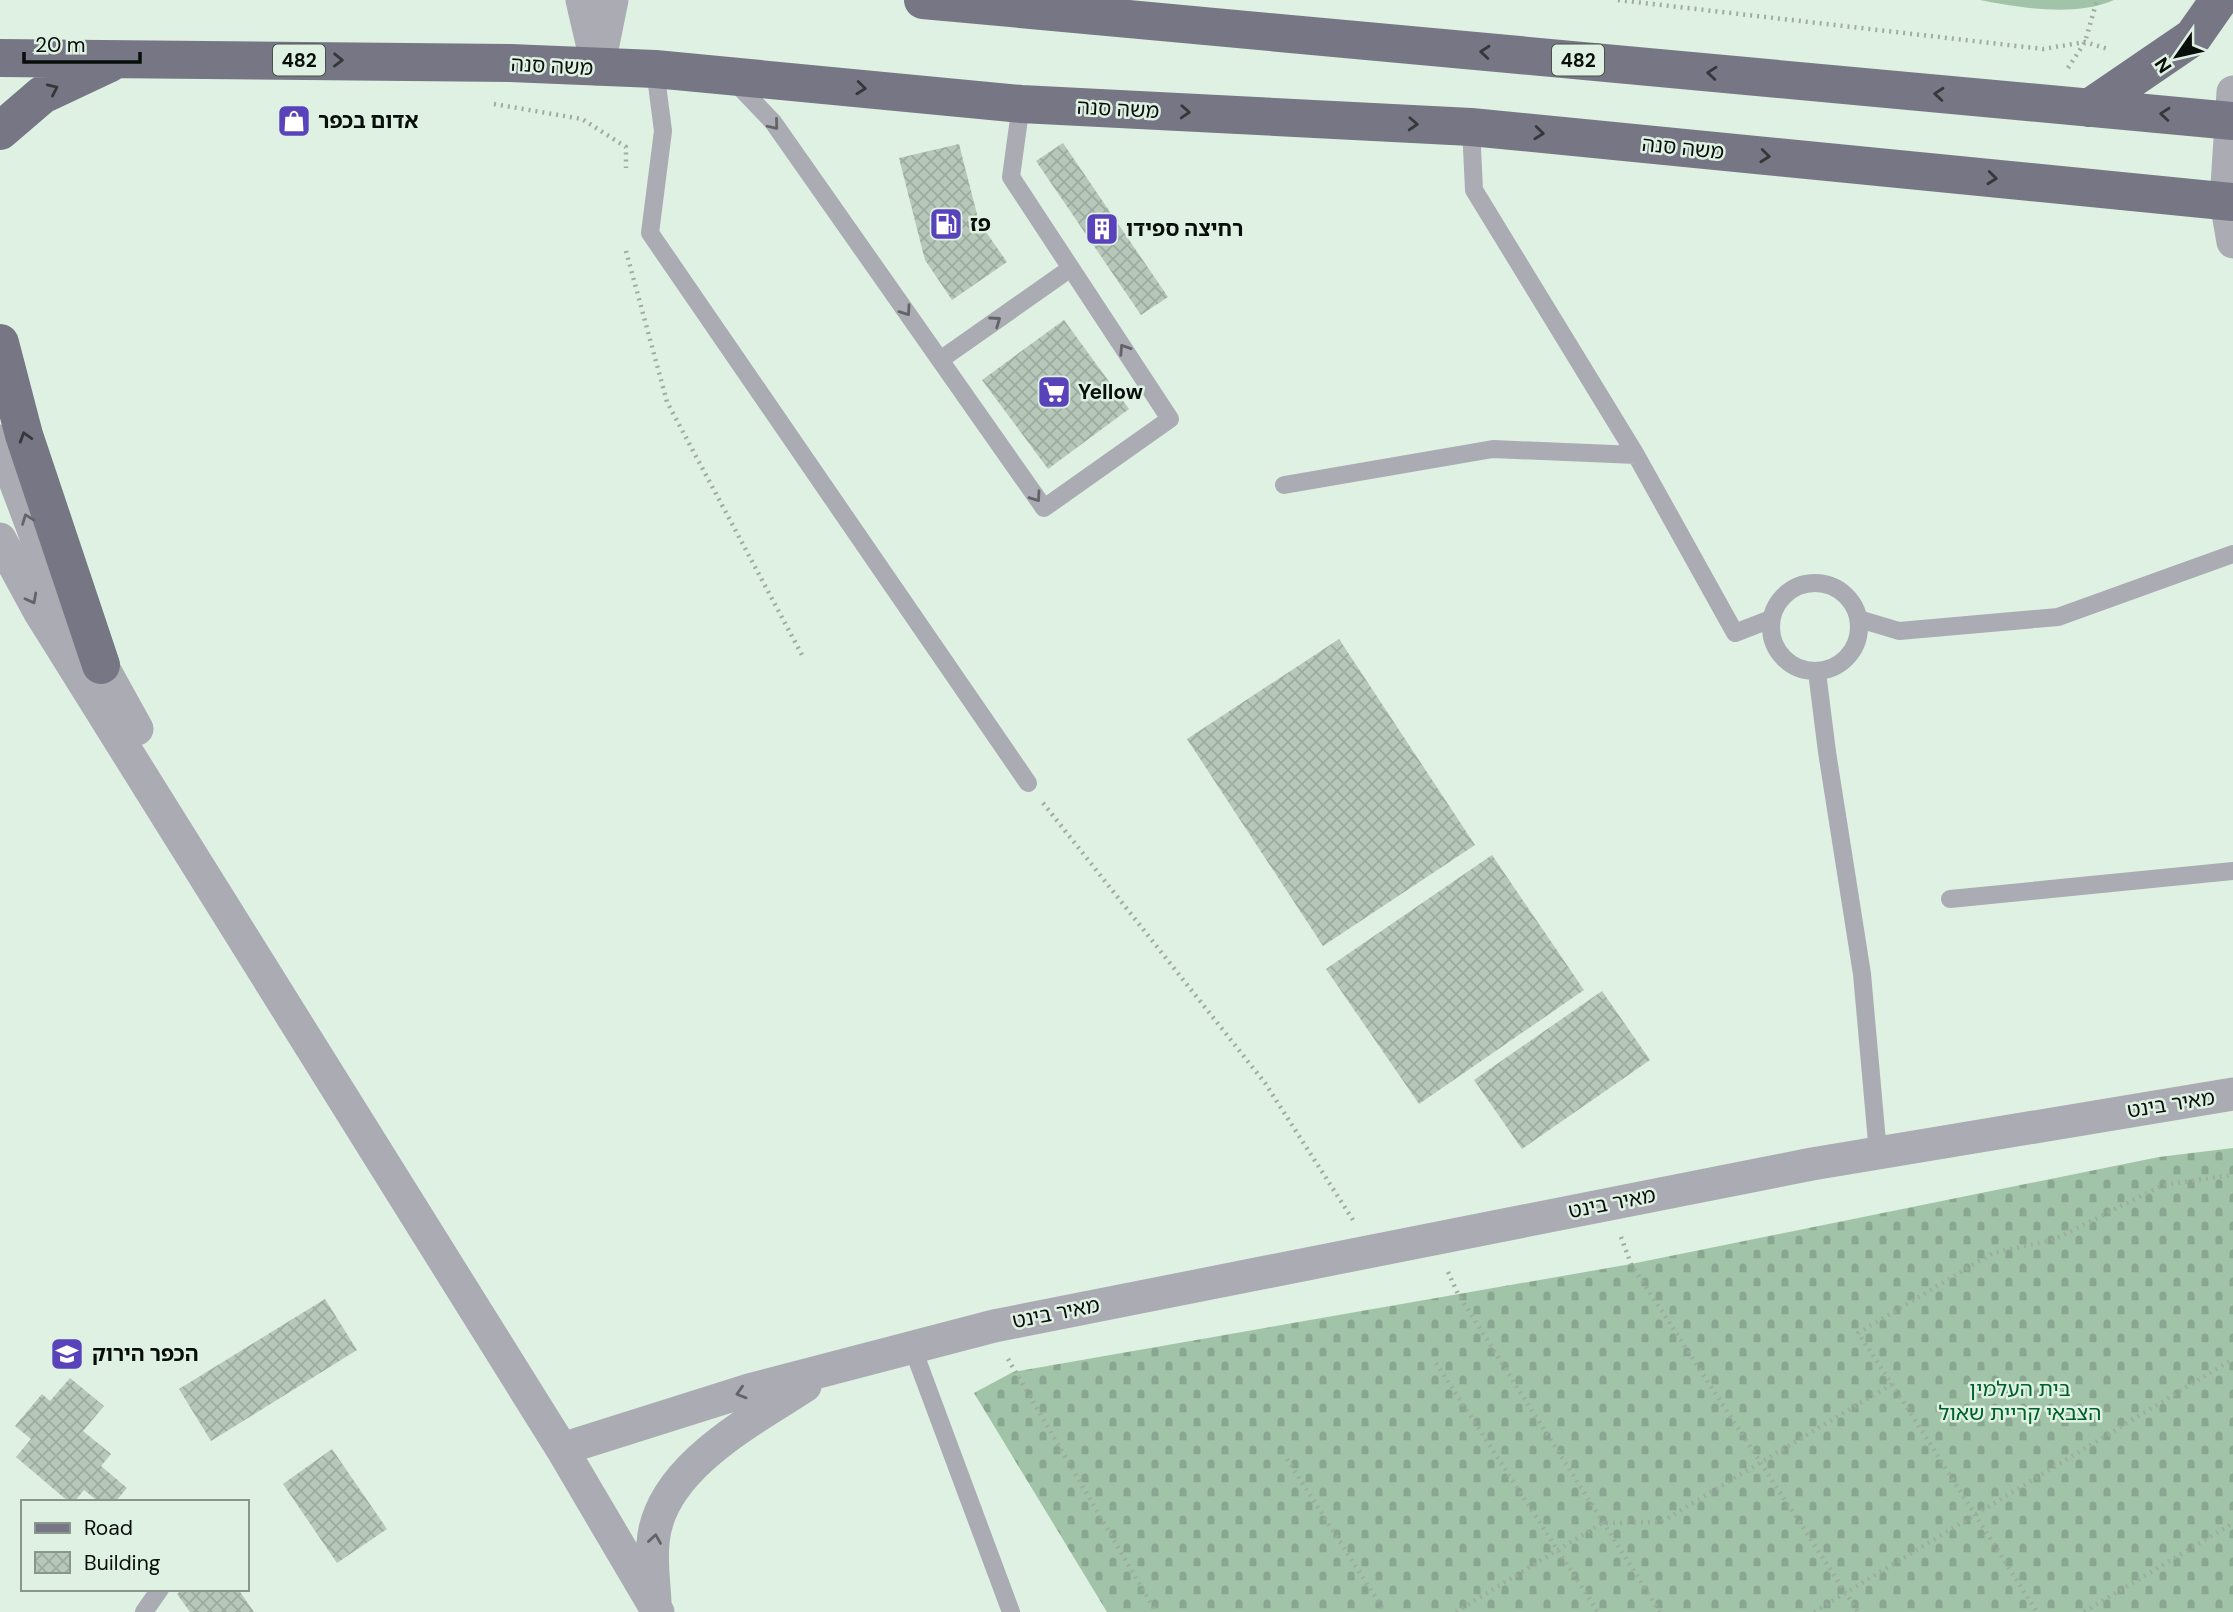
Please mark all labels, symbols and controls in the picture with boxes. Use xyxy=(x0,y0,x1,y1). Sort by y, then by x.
scale bar xyxy=(24,21,140,65)
north arrow xyxy=(2142,21,2212,91)
text: 20 m xyxy=(35,31,86,59)
road number: 482 xyxy=(273,44,325,76)
road number: 482 xyxy=(1552,44,1604,76)
one-way arrow xyxy=(1480,45,1491,60)
street label: משה סנה xyxy=(510,50,594,82)
one-way arrow xyxy=(333,52,343,68)
text: N xyxy=(2149,52,2178,78)
one-way arrow xyxy=(1706,66,1717,81)
one-way arrow xyxy=(856,80,867,95)
one-way arrow xyxy=(46,83,58,97)
one-way arrow xyxy=(1933,87,1944,102)
street label: משה סנה xyxy=(1076,93,1160,125)
shop icon: אדום בכפר xyxy=(275,102,313,140)
one-way arrow xyxy=(1180,104,1191,119)
place label: אדום בכפר xyxy=(318,107,418,135)
one-way arrow xyxy=(2159,107,2171,122)
one-way arrow xyxy=(1407,116,1418,131)
one-way arrow xyxy=(766,117,778,130)
one-way arrow xyxy=(1533,126,1545,141)
street label: משה סנה xyxy=(1640,130,1726,166)
one-way arrow xyxy=(1760,148,1771,163)
one-way arrow xyxy=(1987,170,1998,185)
fuel station icon: פז xyxy=(927,205,965,243)
place label: פז xyxy=(970,210,991,238)
building icon: רחיצה ספידו xyxy=(1083,210,1121,248)
place label: רחיצה ספידו xyxy=(1126,215,1243,243)
one-way arrow xyxy=(898,303,910,316)
one-way arrow xyxy=(988,317,1001,329)
one-way arrow xyxy=(1120,344,1133,357)
supermarket icon: Yellow xyxy=(1035,373,1073,411)
place label: Yellow xyxy=(1078,378,1143,406)
one-way arrow xyxy=(19,432,34,444)
one-way arrow xyxy=(1028,489,1040,502)
one-way arrow xyxy=(22,513,36,525)
one-way arrow xyxy=(24,592,37,604)
street label: מאיר בינט xyxy=(2125,1083,2217,1125)
street label: מאיר בינט xyxy=(1566,1181,1658,1225)
street label: מאיר בינט xyxy=(1010,1291,1102,1335)
school or university icon: הכפר הירוק xyxy=(48,1335,86,1373)
place label: הכפר הירוק xyxy=(92,1340,199,1368)
park label: בית העלמין הצבאי קריית שאול xyxy=(1939,1375,2101,1427)
one-way arrow xyxy=(736,1384,748,1399)
legend xyxy=(21,1500,248,1591)
text: Road xyxy=(84,1514,133,1542)
one-way arrow xyxy=(647,1533,662,1545)
text: Building xyxy=(84,1549,161,1577)

